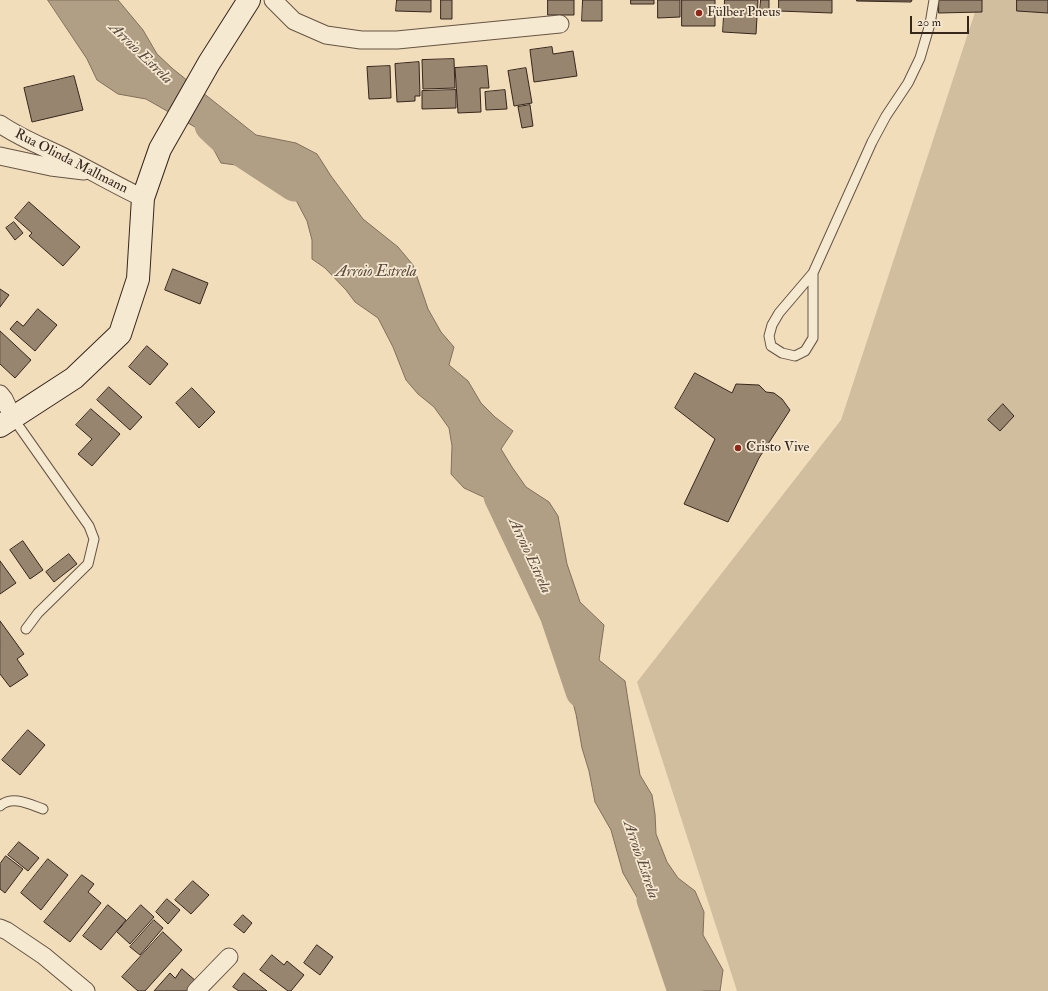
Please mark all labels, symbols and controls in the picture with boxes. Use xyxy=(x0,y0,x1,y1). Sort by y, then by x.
place label: Fülber Pneus xyxy=(707,5,780,21)
marker: Fülber Pneus xyxy=(694,8,704,18)
scale bar xyxy=(912,8,971,34)
text: 20 m xyxy=(917,15,941,30)
water label: Arroio Estrela xyxy=(104,19,176,89)
street label: Rua Olinda Mallmann xyxy=(12,126,130,198)
water label: Arroio Estrela xyxy=(335,264,417,282)
place label: Cristo Vive xyxy=(746,440,809,456)
marker: Cristo Vive xyxy=(733,443,743,453)
water label: Arroio Estrela xyxy=(504,515,554,597)
water label: Arroio Estrela xyxy=(618,819,662,901)

